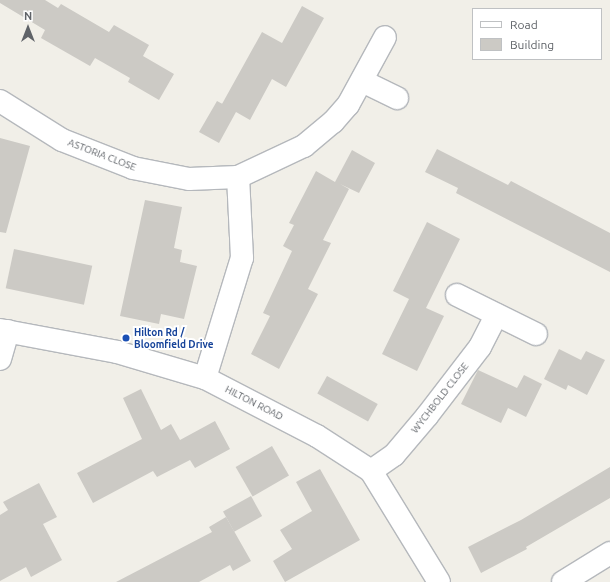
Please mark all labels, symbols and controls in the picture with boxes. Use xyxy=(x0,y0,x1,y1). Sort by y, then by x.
north arrow xyxy=(8,8,48,48)
legend xyxy=(472,8,602,60)
text: N xyxy=(24,10,32,22)
text: Road xyxy=(510,18,538,31)
text: Building xyxy=(510,38,554,51)
street label: ASTORIA CLOSE xyxy=(66,136,138,174)
place label: Hilton Rd / Bloomfield Drive xyxy=(134,326,213,350)
marker: Hilton Rd / Bloomfield Drive xyxy=(121,333,131,343)
street label: WYCHBOLD CLOSE xyxy=(409,360,471,436)
street label: HILTON ROAD xyxy=(223,383,285,423)

